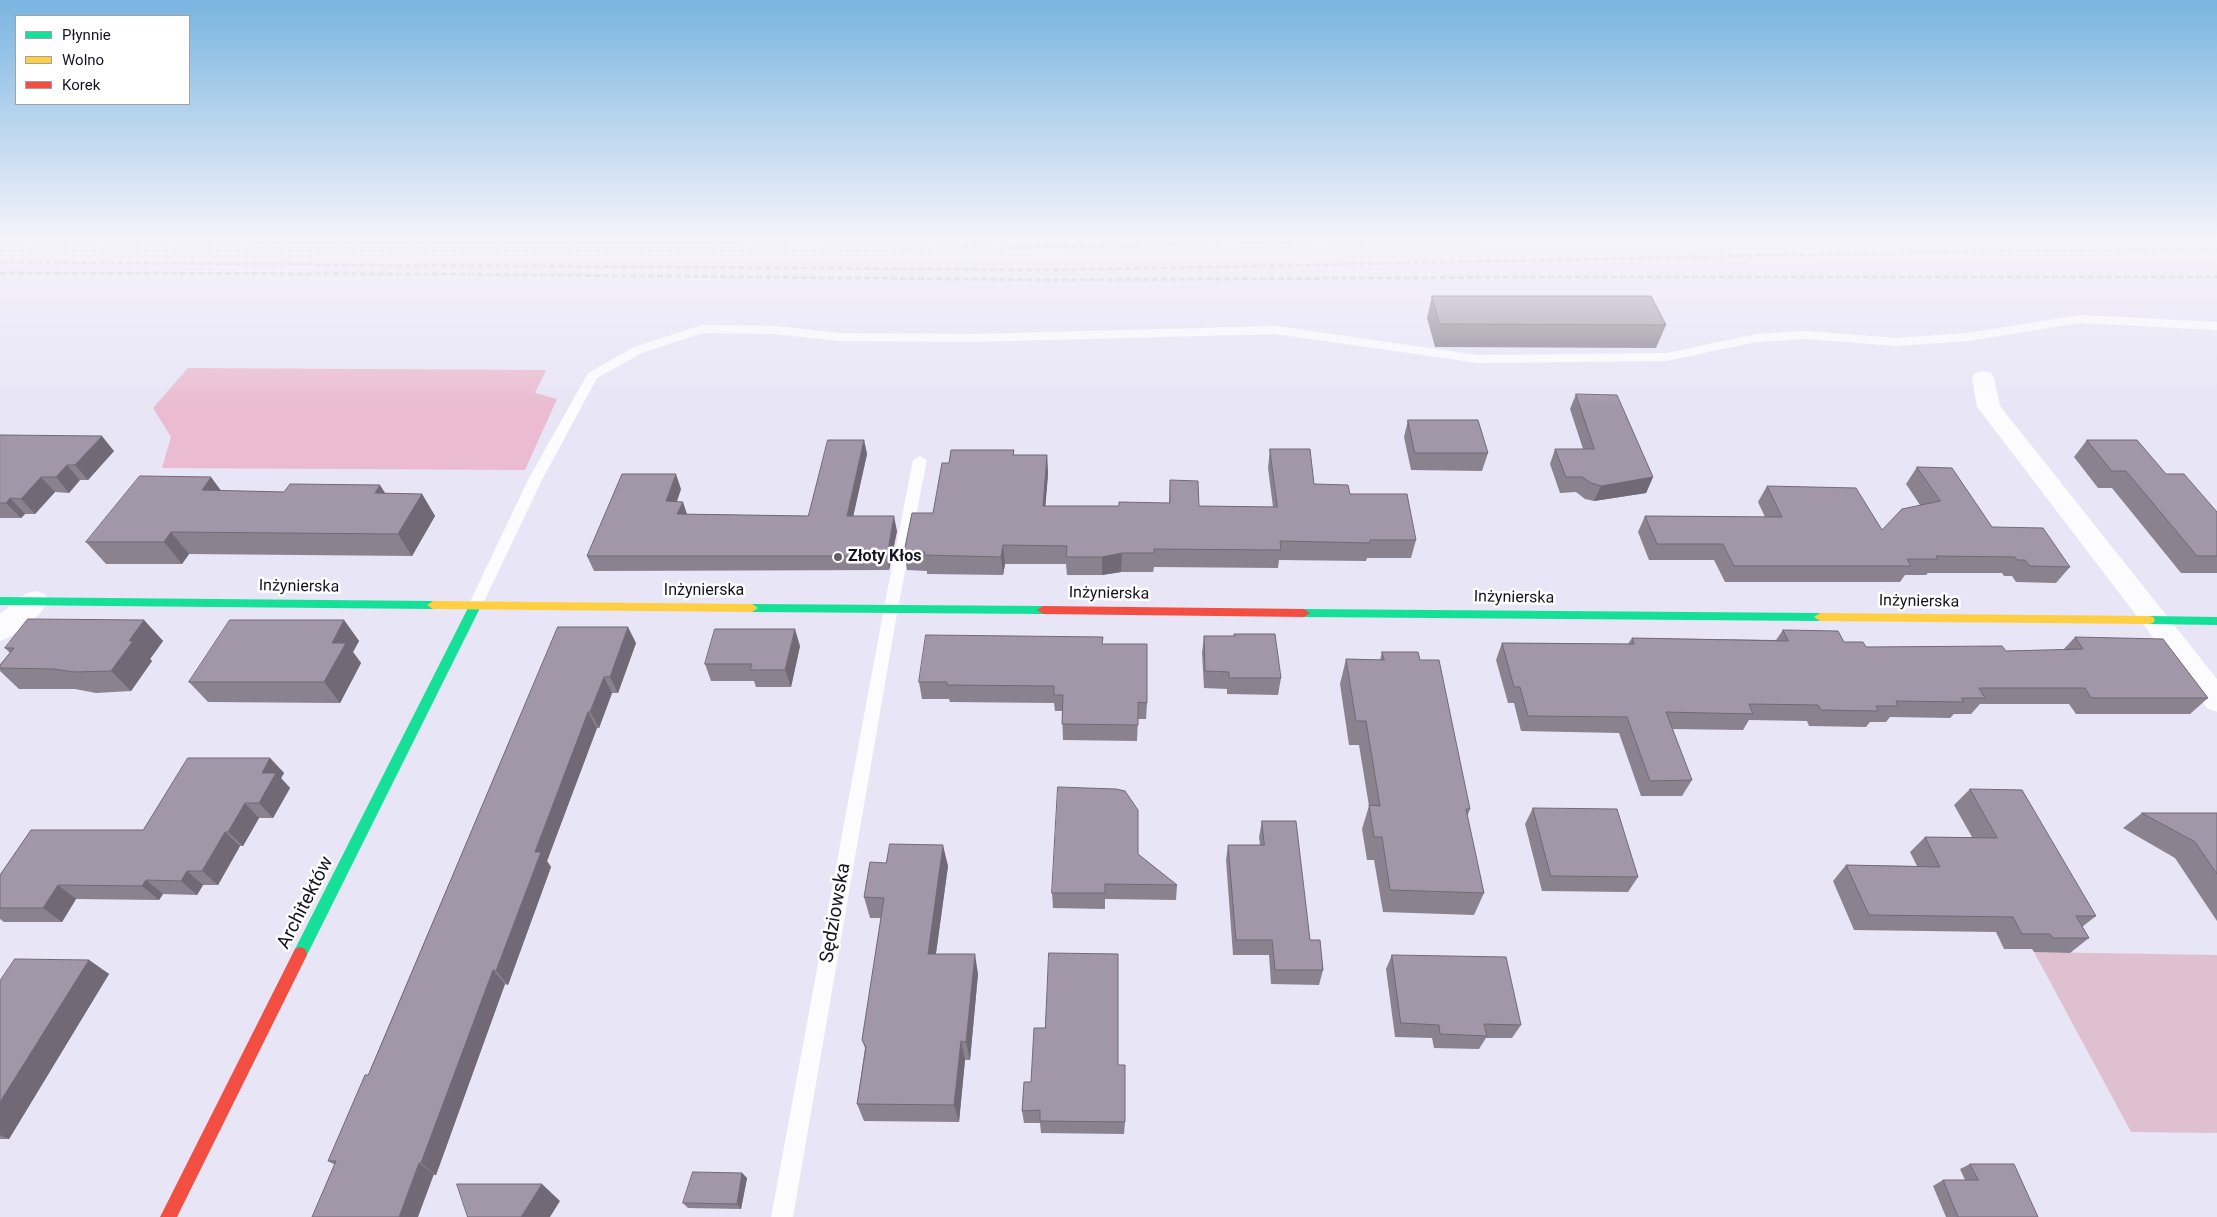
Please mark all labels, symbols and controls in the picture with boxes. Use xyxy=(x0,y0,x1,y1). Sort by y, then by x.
legend xyxy=(15,15,190,105)
text: Płynnie xyxy=(62,26,111,44)
text: Wolno xyxy=(62,51,104,69)
text: Korek xyxy=(62,76,100,94)
place label: Złoty Kłos xyxy=(848,547,921,567)
marker: Złoty Kłos xyxy=(832,551,844,563)
street label: Inżynierska xyxy=(259,577,339,597)
street label: Inżynierska xyxy=(664,581,744,601)
street label: Inżynierska xyxy=(1069,584,1149,604)
street label: Inżynierska xyxy=(1474,588,1554,608)
street label: Inżynierska xyxy=(1879,592,1959,612)
street label: Architektów xyxy=(273,853,339,953)
street label: Sędziowska xyxy=(816,861,856,965)

